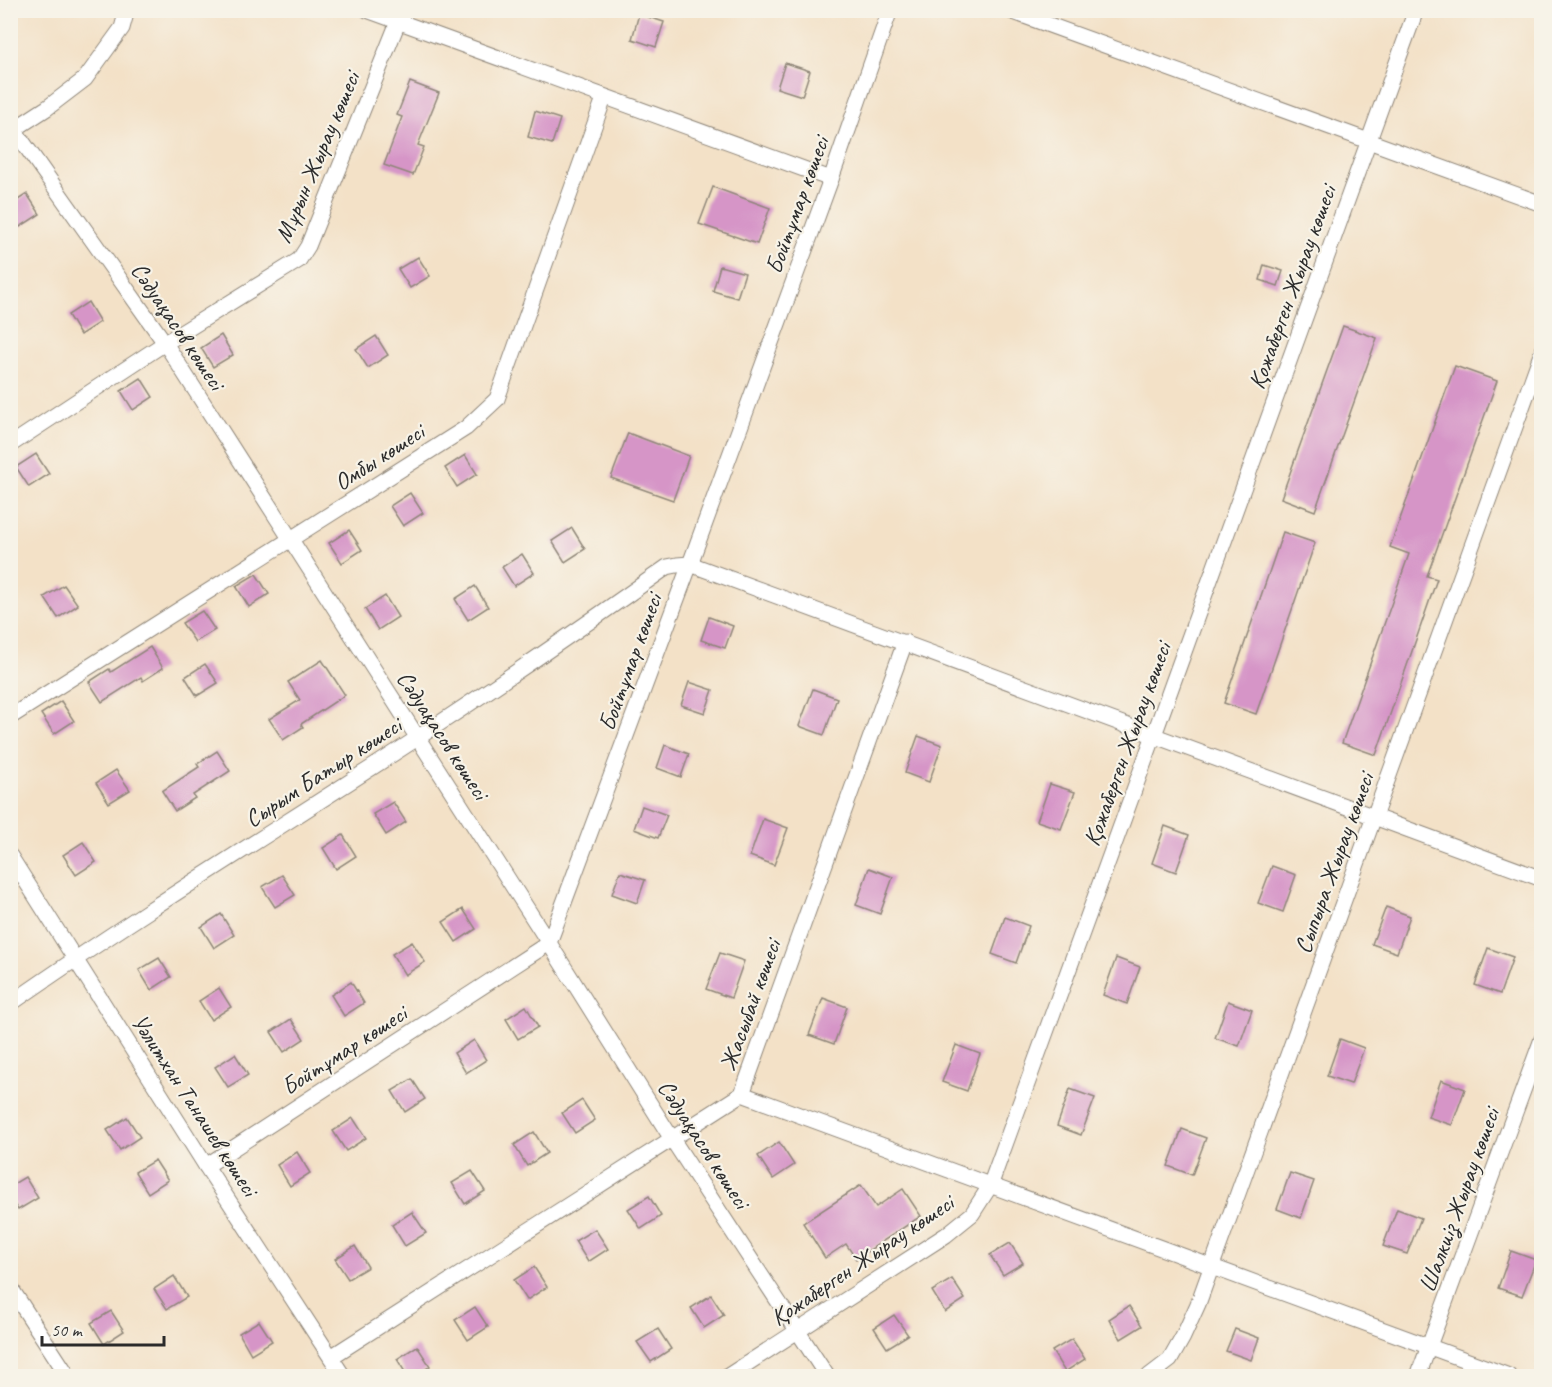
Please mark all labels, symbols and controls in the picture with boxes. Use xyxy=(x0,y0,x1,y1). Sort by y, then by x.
street label: Мұрын Жырау көшесі xyxy=(268,65,367,247)
street label: Бойтұмар көшесі xyxy=(758,130,836,278)
street label: Қожаберген Жырау көшесі xyxy=(1241,179,1344,393)
street label: Сәдуақасов көшесі xyxy=(124,256,233,398)
street label: Омбы көшесі xyxy=(328,415,432,497)
street label: Бойтұмар көшесі xyxy=(591,587,669,735)
street label: Қожаберген Жырау көшесі xyxy=(1076,636,1179,850)
street label: Сәдуақасов көшесі xyxy=(390,665,497,807)
street label: Сырым Батыр көшесі xyxy=(239,709,409,834)
street label: Сыпыра Жырау көшесі xyxy=(1287,766,1381,957)
street label: Жасыбай көшесі xyxy=(712,933,788,1075)
street label: Бойтұмар көшесі xyxy=(276,997,414,1102)
street label: Уәлитхан Танашев көшесі xyxy=(125,1008,266,1204)
street label: Сәдуақасов көшесі xyxy=(651,1074,758,1216)
street label: Шалкиіз Жырау көшесі xyxy=(1412,1101,1508,1296)
street label: Қожаберген Жырау көшесі xyxy=(765,1186,961,1332)
scale bar xyxy=(42,1309,164,1347)
text: 50 m xyxy=(51,1319,84,1341)

